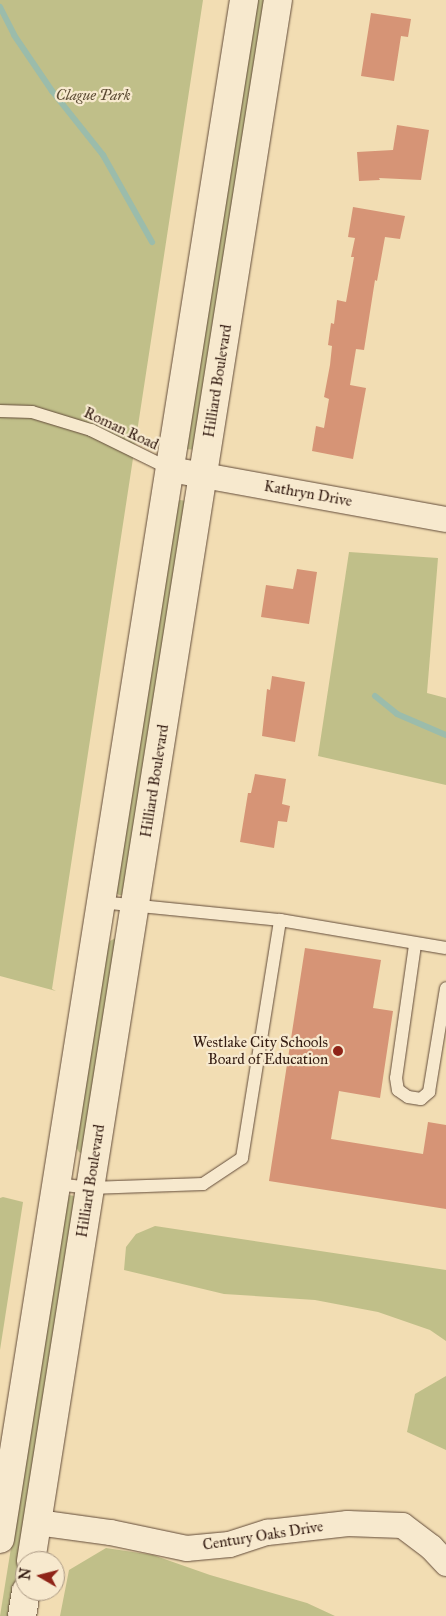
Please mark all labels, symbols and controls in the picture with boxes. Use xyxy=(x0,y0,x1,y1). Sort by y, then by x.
park label: Clague Park xyxy=(56,87,130,105)
street label: Hilliard Boulevard xyxy=(200,323,236,439)
street label: Roman Road xyxy=(81,404,161,454)
street label: Kathryn Drive xyxy=(262,477,354,511)
street label: Hilliard Boulevard xyxy=(137,723,173,839)
place label: Westlake City Schools Board of Education xyxy=(193,1033,328,1068)
marker: Westlake City Schools Board of Education xyxy=(332,1045,344,1057)
street label: Hilliard Boulevard xyxy=(73,1123,109,1239)
street label: Century Oaks Drive xyxy=(201,1518,325,1554)
north arrow xyxy=(15,1551,65,1601)
text: N xyxy=(16,1567,35,1581)

